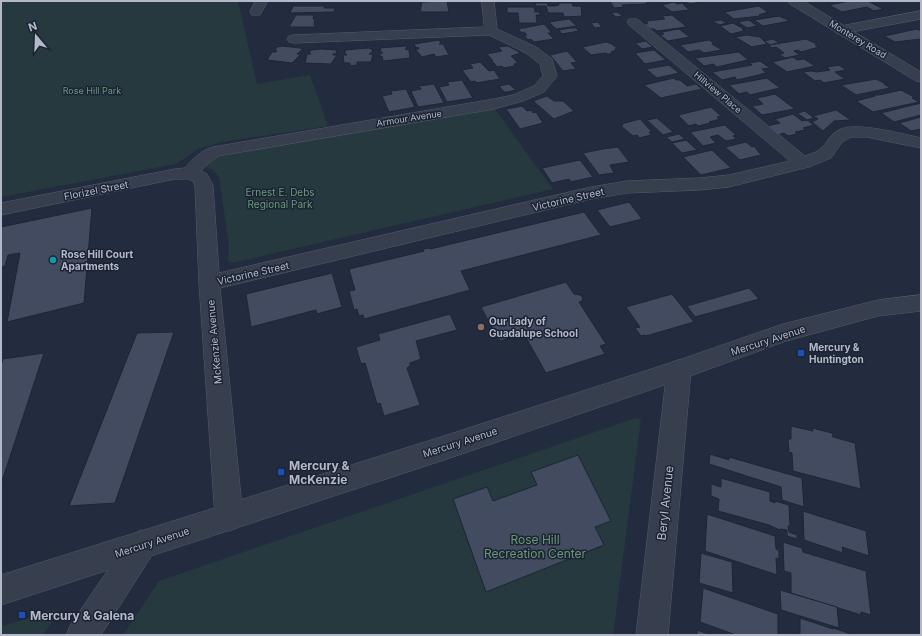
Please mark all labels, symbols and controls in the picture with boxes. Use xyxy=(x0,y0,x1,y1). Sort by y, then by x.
north arrow xyxy=(16,16,56,56)
street label: Monterey Road xyxy=(827,18,889,60)
text: N xyxy=(26,19,39,35)
street label: Hillview Place xyxy=(692,69,744,115)
park label: Rose Hill Park xyxy=(63,85,121,96)
street label: Armour Avenue xyxy=(376,107,442,129)
street label: Florizel Street xyxy=(63,178,130,202)
street label: Victorine Street xyxy=(531,185,606,213)
park label: Ernest E. Debs Regional Park xyxy=(245,186,315,210)
place label: Rose Hill Court Apartments xyxy=(61,248,133,272)
marker: Rose Hill Court Apartments xyxy=(48,255,58,265)
street label: Victorine Street xyxy=(216,259,291,287)
street label: McKenzie Avenue xyxy=(204,299,224,385)
place label: Our Lady of Guadalupe School xyxy=(489,315,578,339)
marker: Our Lady of Guadalupe School xyxy=(476,322,486,332)
street label: Mercury Avenue xyxy=(729,322,807,358)
place label: Mercury & Huntington xyxy=(809,341,864,366)
marker: Mercury & Huntington xyxy=(796,348,806,358)
street label: Mercury Avenue xyxy=(421,424,499,460)
place label: Mercury & McKenzie xyxy=(289,458,350,487)
street label: Beryl Avenue xyxy=(654,465,676,541)
marker: Mercury & McKenzie xyxy=(276,467,286,477)
street label: Mercury Avenue xyxy=(113,524,191,560)
park label: Rose Hill Recreation Center xyxy=(484,532,587,561)
place label: Mercury & Galena xyxy=(30,608,134,623)
marker: Mercury & Galena xyxy=(17,610,27,620)

